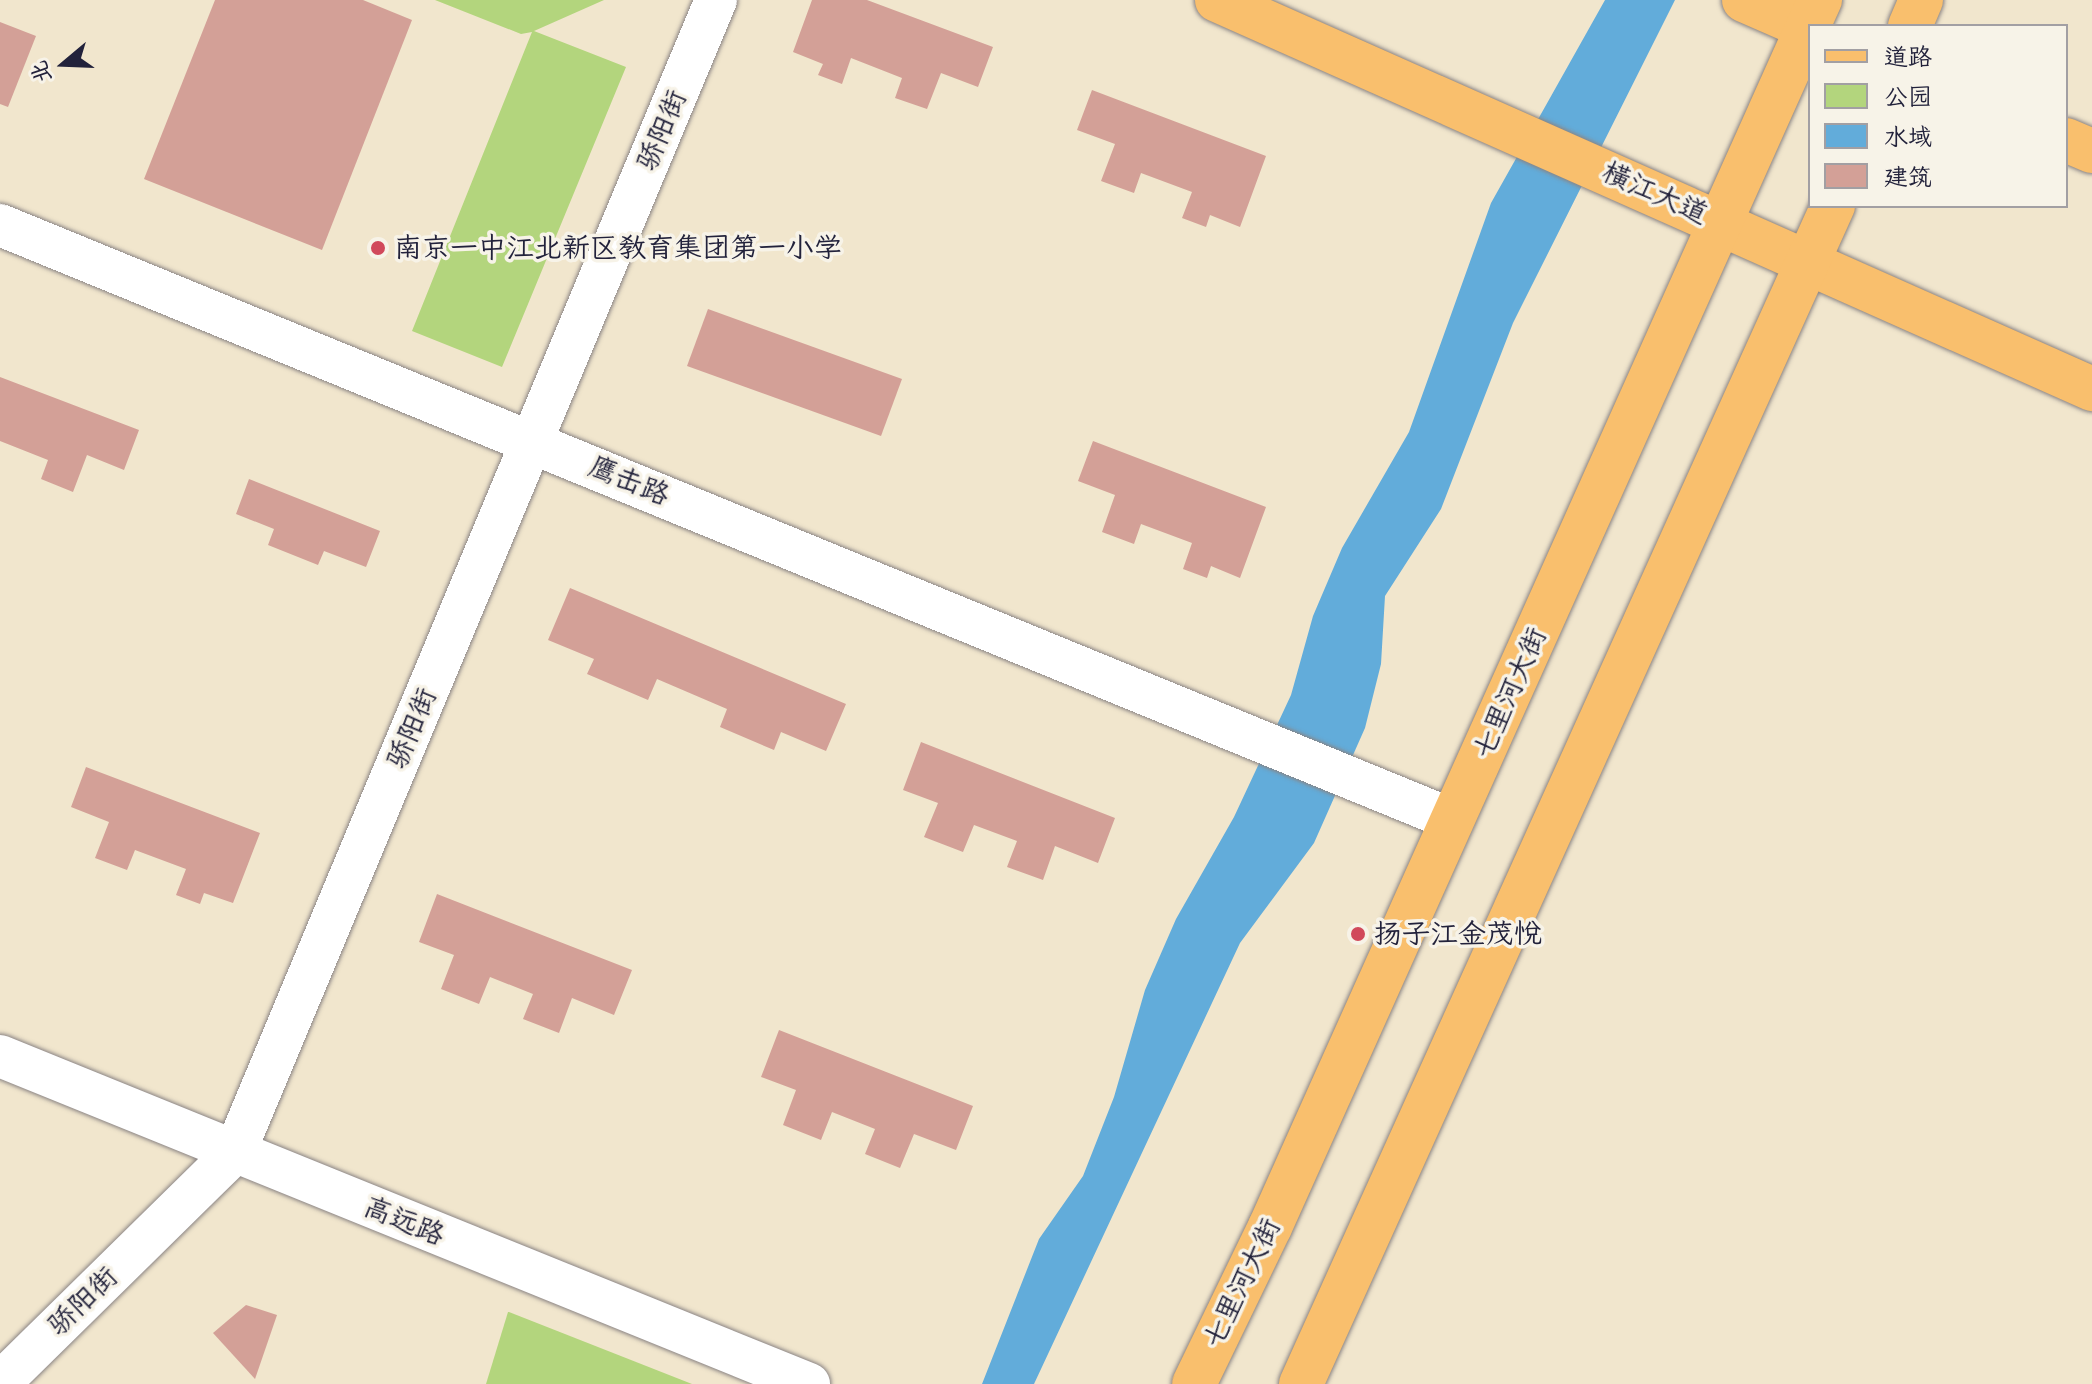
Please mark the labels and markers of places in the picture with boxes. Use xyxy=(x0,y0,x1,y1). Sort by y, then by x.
place label: 南京一中江北新区教育集团第一小学 xyxy=(394,231,842,265)
marker: 南京一中江北新区教育集团第一小学 xyxy=(369,239,387,257)
place label: 扬子江金茂悦 xyxy=(1374,917,1542,951)
marker: 扬子江金茂悦 xyxy=(1349,925,1367,943)

